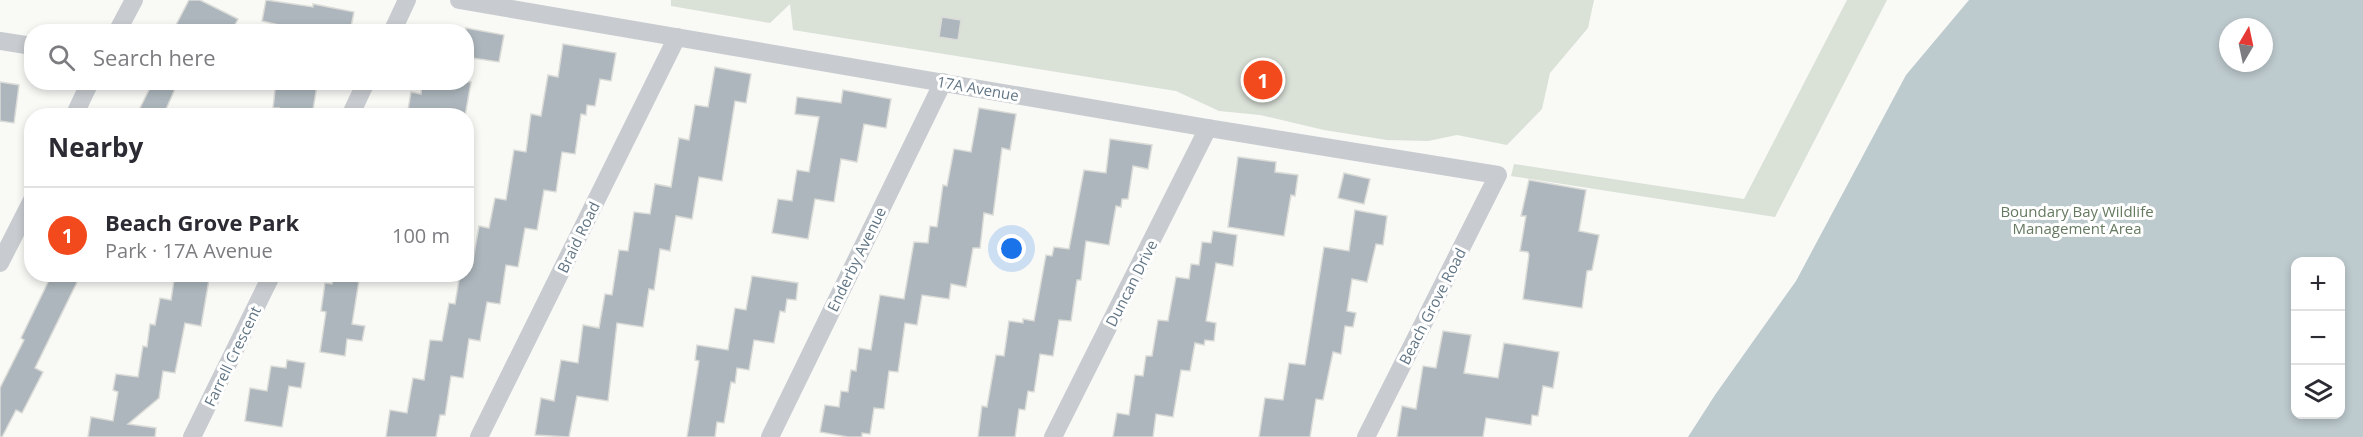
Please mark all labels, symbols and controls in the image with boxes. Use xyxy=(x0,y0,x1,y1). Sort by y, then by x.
north arrow xyxy=(2219,18,2273,72)
search box xyxy=(24,24,474,90)
icon: search xyxy=(45,41,78,74)
text: Search here xyxy=(93,42,216,72)
pin: 1 xyxy=(1244,58,1282,103)
street label: 17A Avenue xyxy=(936,71,1020,105)
text: Nearby xyxy=(48,129,143,165)
street label: Braid Road xyxy=(552,198,604,276)
park label: Boundary Bay Wildlife Management Area xyxy=(2000,201,2154,238)
street label: Enderby Avenue xyxy=(822,203,890,315)
text: Beach Grove Park xyxy=(105,207,299,237)
text: 1 xyxy=(62,222,73,249)
text: 100 m xyxy=(392,222,450,249)
your location xyxy=(997,234,1026,263)
street label: Duncan Drive xyxy=(1101,236,1161,330)
text: Park · 17A Avenue xyxy=(105,237,273,264)
street label: Beach Grove Road xyxy=(1394,244,1470,368)
map controls xyxy=(2291,257,2345,419)
button: + xyxy=(2291,257,2345,311)
street label: Farrell Crescent xyxy=(199,302,265,410)
button: − xyxy=(2291,311,2345,365)
button: layers xyxy=(2291,365,2345,419)

